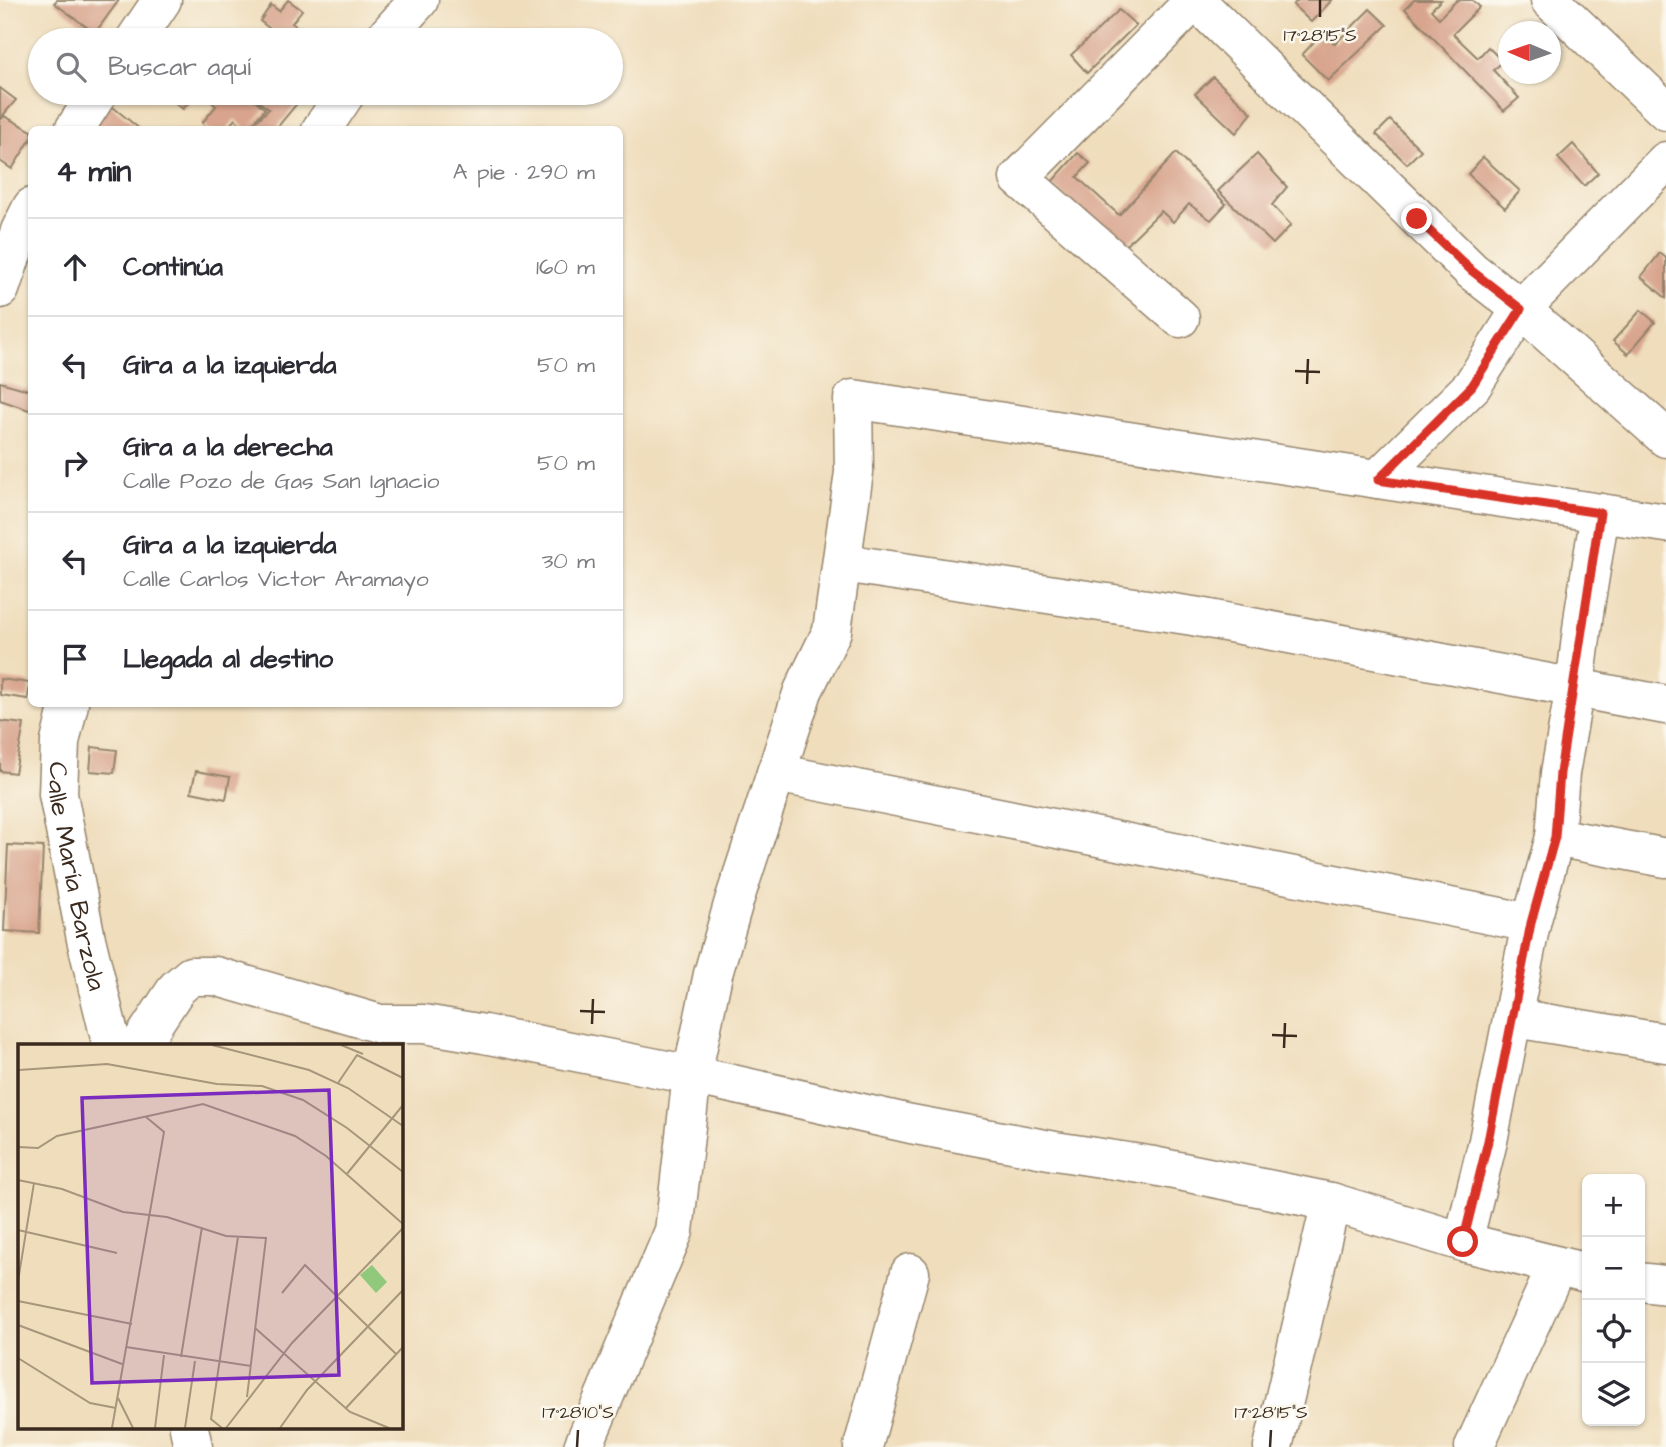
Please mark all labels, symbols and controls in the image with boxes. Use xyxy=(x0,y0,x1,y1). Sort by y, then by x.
north arrow xyxy=(1498,21,1561,84)
text: 17°28'15"S xyxy=(1283,23,1357,48)
search box xyxy=(28,28,623,105)
icon: search xyxy=(52,48,90,86)
text: Buscar aquí xyxy=(108,49,251,85)
text: 4 min xyxy=(56,151,131,193)
text: A pie · 290 m xyxy=(453,156,595,188)
route end xyxy=(1401,203,1432,234)
icon: ahead xyxy=(56,248,94,286)
text: Continúa xyxy=(123,249,223,285)
text: 160 m xyxy=(536,251,595,283)
icon: left xyxy=(56,346,94,384)
text: Gira a la izquierda xyxy=(123,347,337,383)
text: 50 m xyxy=(537,349,595,381)
text: Gira a la derecha xyxy=(123,429,333,465)
icon: right xyxy=(56,444,94,482)
text: 50 m xyxy=(537,447,595,479)
text: Calle Pozo de Gas San Ignacio xyxy=(123,465,440,497)
text: Gira a la izquierda xyxy=(123,527,337,563)
icon: left xyxy=(56,542,94,580)
text: 30 m xyxy=(542,545,595,577)
text: Calle Carlos Victor Aramayo xyxy=(123,563,429,595)
icon: arrive xyxy=(56,640,94,678)
text: Llegada al destino xyxy=(123,641,333,677)
street label: Calle María Barzola xyxy=(39,761,115,994)
inset map xyxy=(18,1044,402,1430)
map controls xyxy=(1582,1174,1645,1426)
button: + xyxy=(1582,1174,1645,1237)
route start xyxy=(1447,1226,1478,1257)
button: − xyxy=(1582,1237,1645,1300)
button: locate xyxy=(1582,1300,1645,1363)
button: layers xyxy=(1582,1363,1645,1426)
text: 17°28'10"S xyxy=(542,1400,614,1425)
text: 17°28'15"S xyxy=(1234,1400,1308,1425)

